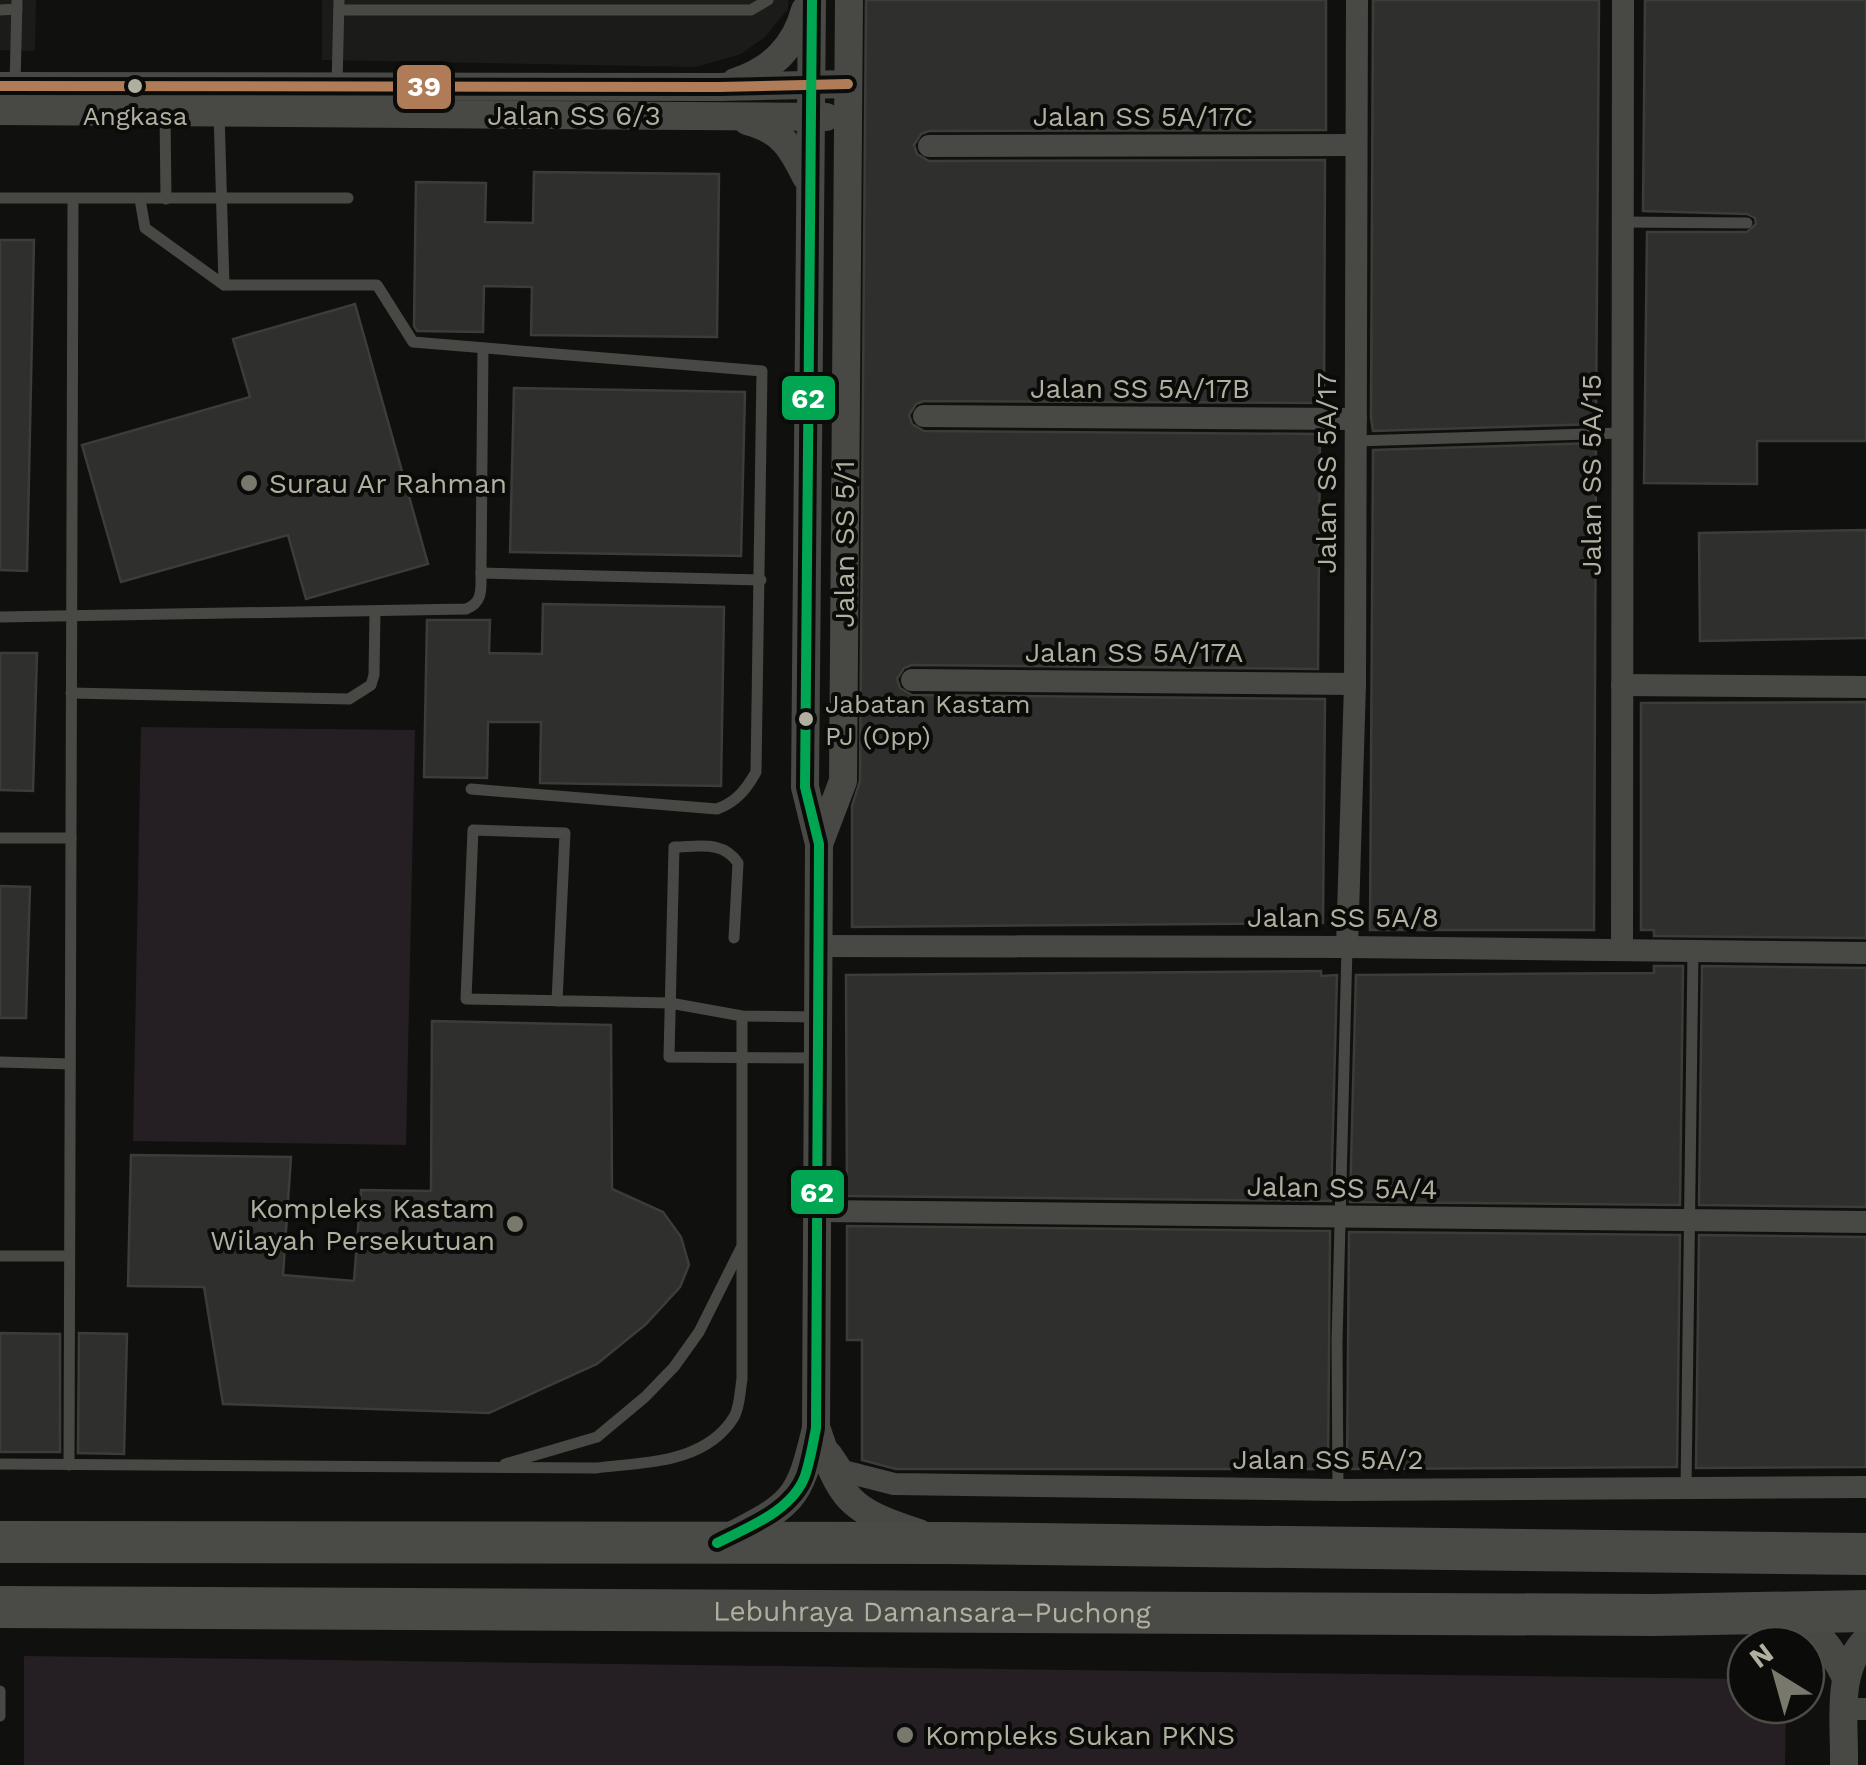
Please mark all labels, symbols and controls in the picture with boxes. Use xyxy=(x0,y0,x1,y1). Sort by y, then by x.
line badge: 39 xyxy=(395,63,453,111)
text: 39 xyxy=(407,70,441,103)
marker: Angkasa xyxy=(125,76,145,96)
street label: Jalan SS 6/3 xyxy=(487,99,661,132)
street label: Jalan SS 5A/17C xyxy=(1033,100,1253,133)
place label: Angkasa xyxy=(83,101,188,131)
street label: Jalan SS 5A/17B xyxy=(1030,372,1250,405)
street label: Jalan SS 5A/17 xyxy=(1310,372,1343,574)
line badge: 62 xyxy=(780,374,837,422)
street label: Jalan SS 5A/15 xyxy=(1575,374,1608,576)
text: 62 xyxy=(791,382,825,415)
street label: Jalan SS 5/1 xyxy=(828,460,861,628)
place label: Surau Ar Rahman xyxy=(269,467,507,500)
marker: Surau Ar Rahman xyxy=(238,472,260,494)
street label: Jalan SS 5A/17A xyxy=(1025,636,1243,669)
place label: Jabatan Kastam PJ (Opp) xyxy=(825,689,1031,751)
marker: Jabatan Kastam PJ (Opp) xyxy=(796,709,816,729)
street label: Jalan SS 5A/8 xyxy=(1247,901,1439,934)
line badge: 62 xyxy=(789,1168,846,1216)
street label: Jalan SS 5A/4 xyxy=(1246,1170,1438,1206)
text: 62 xyxy=(800,1176,834,1209)
place label: Kompleks Kastam Wilayah Persekutuan xyxy=(210,1192,495,1257)
marker: Kompleks Kastam Wilayah Persekutuan xyxy=(504,1213,526,1235)
street label: Jalan SS 5A/2 xyxy=(1232,1443,1424,1476)
street label: Lebuhraya Damansara–Puchong xyxy=(713,1594,1151,1629)
north arrow xyxy=(1726,1625,1826,1725)
text: N xyxy=(1743,1636,1779,1675)
place label: Kompleks Sukan PKNS xyxy=(925,1719,1235,1752)
marker: Kompleks Sukan PKNS xyxy=(894,1724,916,1746)

